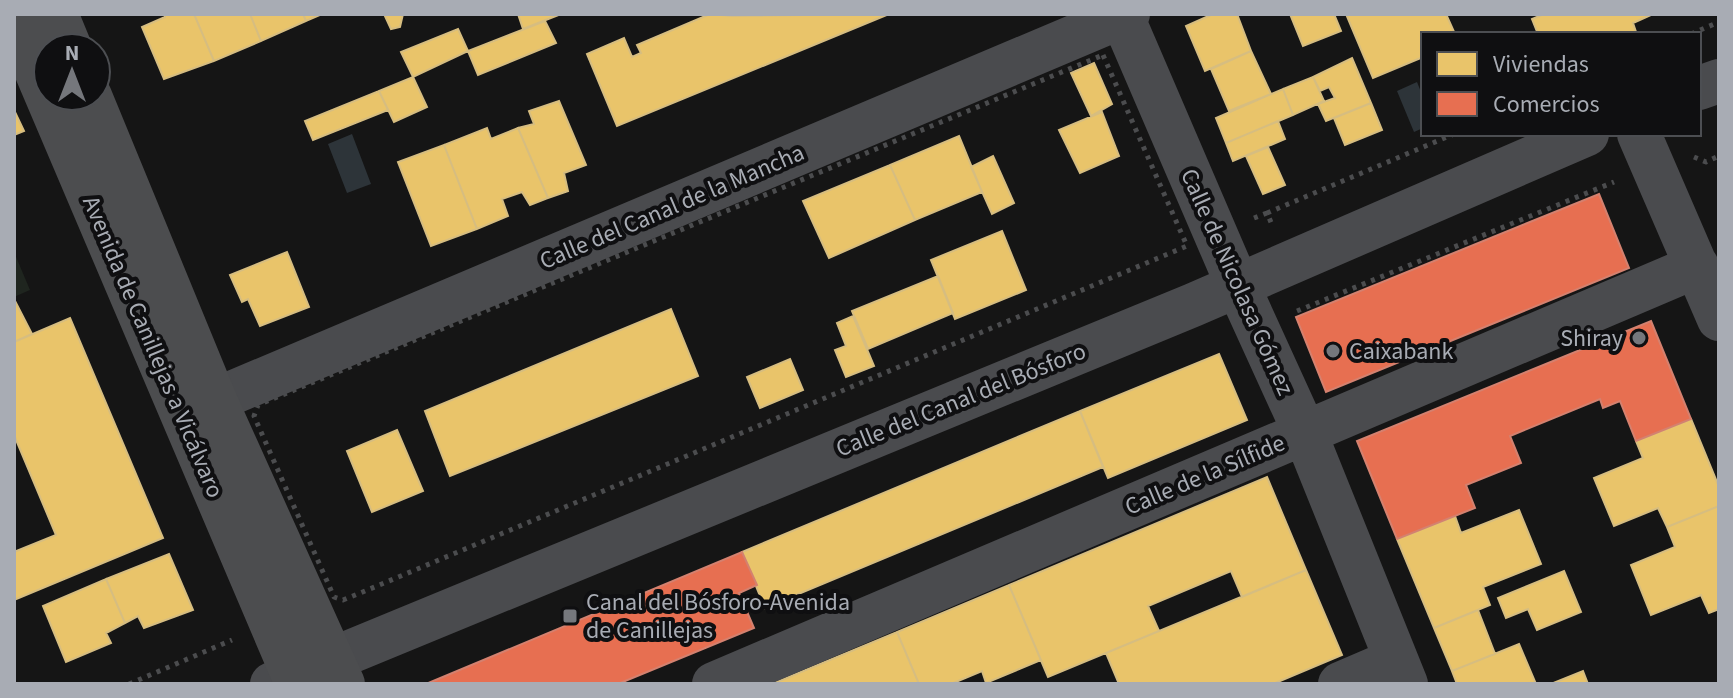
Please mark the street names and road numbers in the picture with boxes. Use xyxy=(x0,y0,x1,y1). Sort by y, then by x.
street label: Calle del Canal de la Mancha xyxy=(534,135,810,279)
street label: Calle de Nicolasa Gómez xyxy=(1171,163,1303,401)
street label: Avenida de Canillejas a Vicálvaro xyxy=(73,191,233,503)
street label: Calle del Canal del Bósforo xyxy=(831,334,1091,466)
street label: Calle de la Sílfide xyxy=(1120,426,1290,524)

